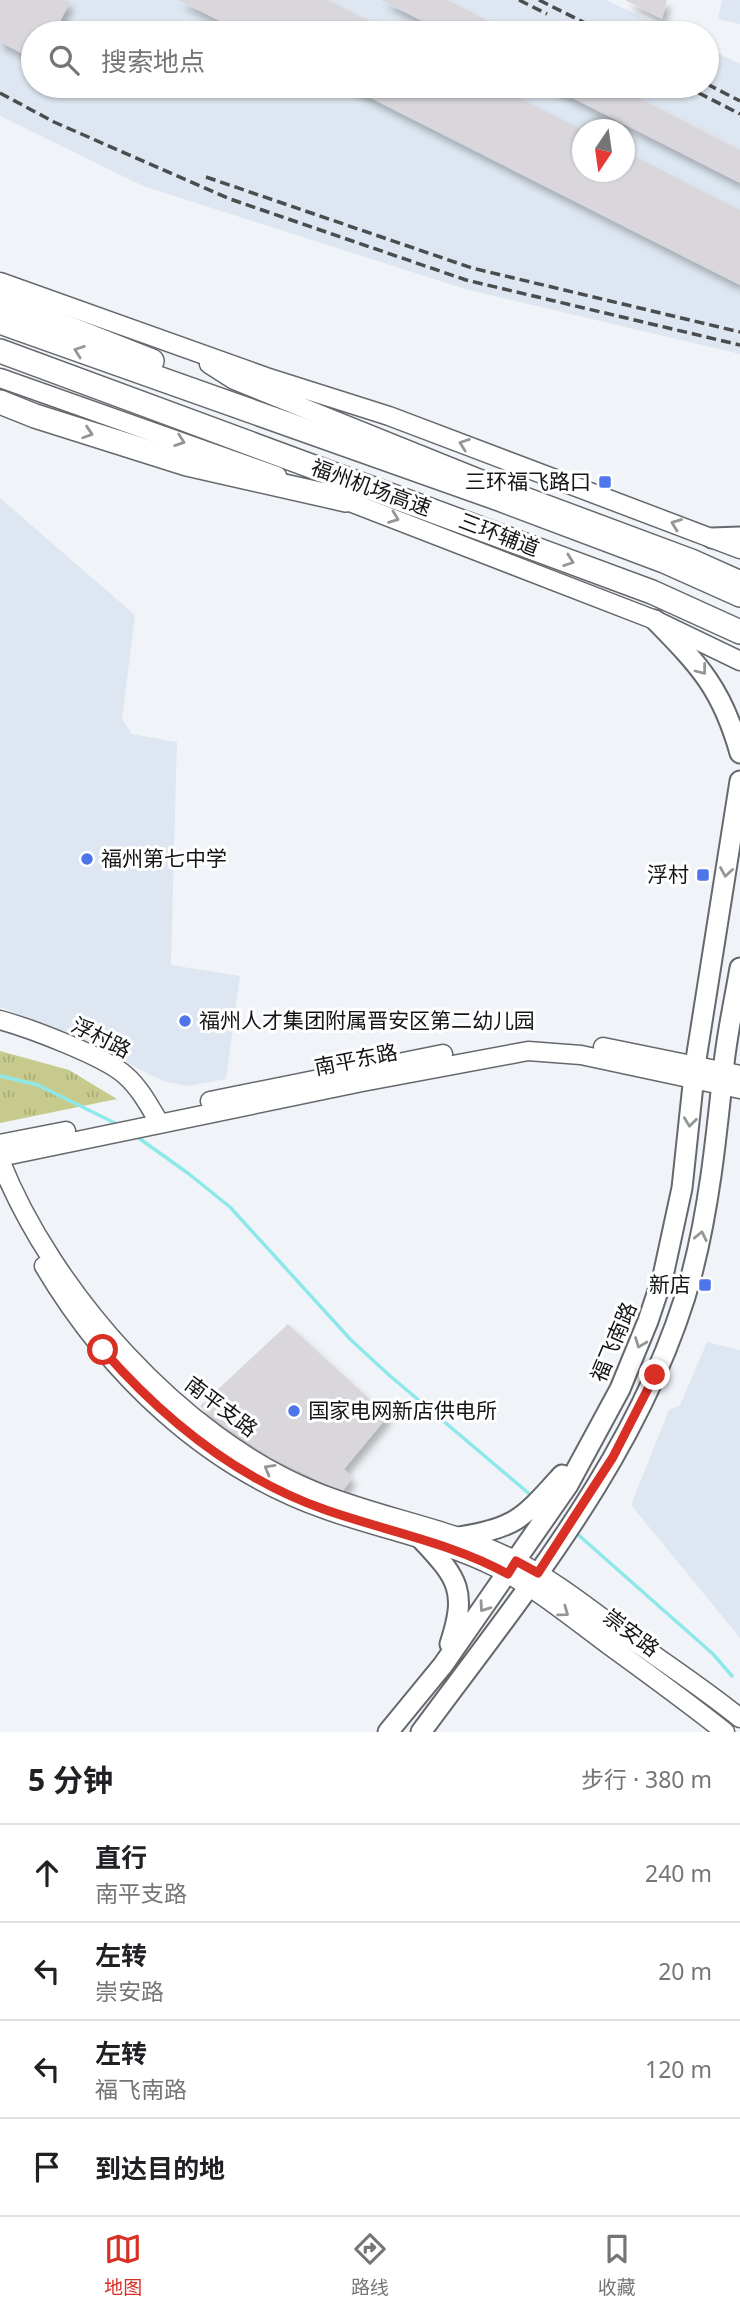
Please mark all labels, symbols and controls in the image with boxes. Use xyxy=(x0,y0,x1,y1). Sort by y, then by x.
search box xyxy=(21,21,719,98)
icon: search xyxy=(45,41,83,79)
text: 搜索地点 xyxy=(101,43,205,79)
north arrow xyxy=(572,119,635,182)
one-way arrow xyxy=(73,345,85,359)
one-way arrow xyxy=(81,424,93,439)
one-way arrow xyxy=(173,433,185,447)
one-way arrow xyxy=(458,438,470,452)
street label: 福州机场高速 xyxy=(307,452,435,522)
place label: 三环福飞路口 xyxy=(465,467,591,495)
marker: 三环福飞路口 xyxy=(597,474,613,490)
street label: 三环辅道 xyxy=(455,506,544,562)
one-way arrow xyxy=(387,510,399,524)
one-way arrow xyxy=(671,518,683,532)
one-way arrow xyxy=(563,553,575,567)
one-way arrow xyxy=(693,662,706,674)
place label: 福州第七中学 xyxy=(101,844,227,872)
marker: 福州第七中学 xyxy=(79,851,95,867)
place label: 浮村 xyxy=(647,860,689,888)
marker: 浮村 xyxy=(695,867,711,883)
one-way arrow xyxy=(718,867,733,878)
place label: 福州人才集团附属晋安区第二幼儿园 xyxy=(199,1006,535,1034)
street label: 浮村路 xyxy=(67,1010,136,1064)
marker: 福州人才集团附属晋安区第二幼儿园 xyxy=(177,1013,193,1029)
street label: 南平东路 xyxy=(312,1037,400,1081)
one-way arrow xyxy=(682,1116,697,1128)
one-way arrow xyxy=(692,1230,707,1242)
place label: 新店 xyxy=(649,1270,691,1298)
marker: 新店 xyxy=(697,1277,713,1293)
street label: 福飞南路 xyxy=(584,1297,642,1386)
route start xyxy=(87,1334,118,1365)
one-way arrow xyxy=(634,1336,648,1349)
route end xyxy=(639,1359,670,1390)
street label: 南平支路 xyxy=(180,1370,264,1443)
place label: 国家电网新店供电所 xyxy=(308,1396,497,1424)
marker: 国家电网新店供电所 xyxy=(286,1403,302,1419)
one-way arrow xyxy=(264,1464,277,1477)
one-way arrow xyxy=(480,1599,492,1612)
street label: 崇安路 xyxy=(598,1602,665,1662)
one-way arrow xyxy=(556,1603,569,1616)
text: 5 分钟 xyxy=(28,1759,113,1800)
text: 步行 · 380 m xyxy=(581,1763,712,1795)
text: 直行 xyxy=(95,1839,147,1875)
icon: ahead xyxy=(28,1854,66,1892)
text: 240 m xyxy=(645,1857,712,1889)
text: 南平支路 xyxy=(95,1877,187,1909)
text: 左转 xyxy=(95,1937,147,1973)
icon: left xyxy=(28,1952,66,1990)
text: 20 m xyxy=(658,1955,712,1987)
text: 崇安路 xyxy=(95,1975,164,2007)
text: 左转 xyxy=(95,2035,147,2071)
icon: left xyxy=(28,2050,66,2088)
text: 120 m xyxy=(645,2053,712,2085)
text: 福飞南路 xyxy=(95,2073,187,2105)
icon: arrive xyxy=(28,2148,66,2186)
text: 到达目的地 xyxy=(95,2150,225,2186)
tab: 地图 xyxy=(104,2230,142,2300)
tab: 路线 xyxy=(351,2230,389,2300)
tab: 收藏 xyxy=(598,2230,636,2300)

